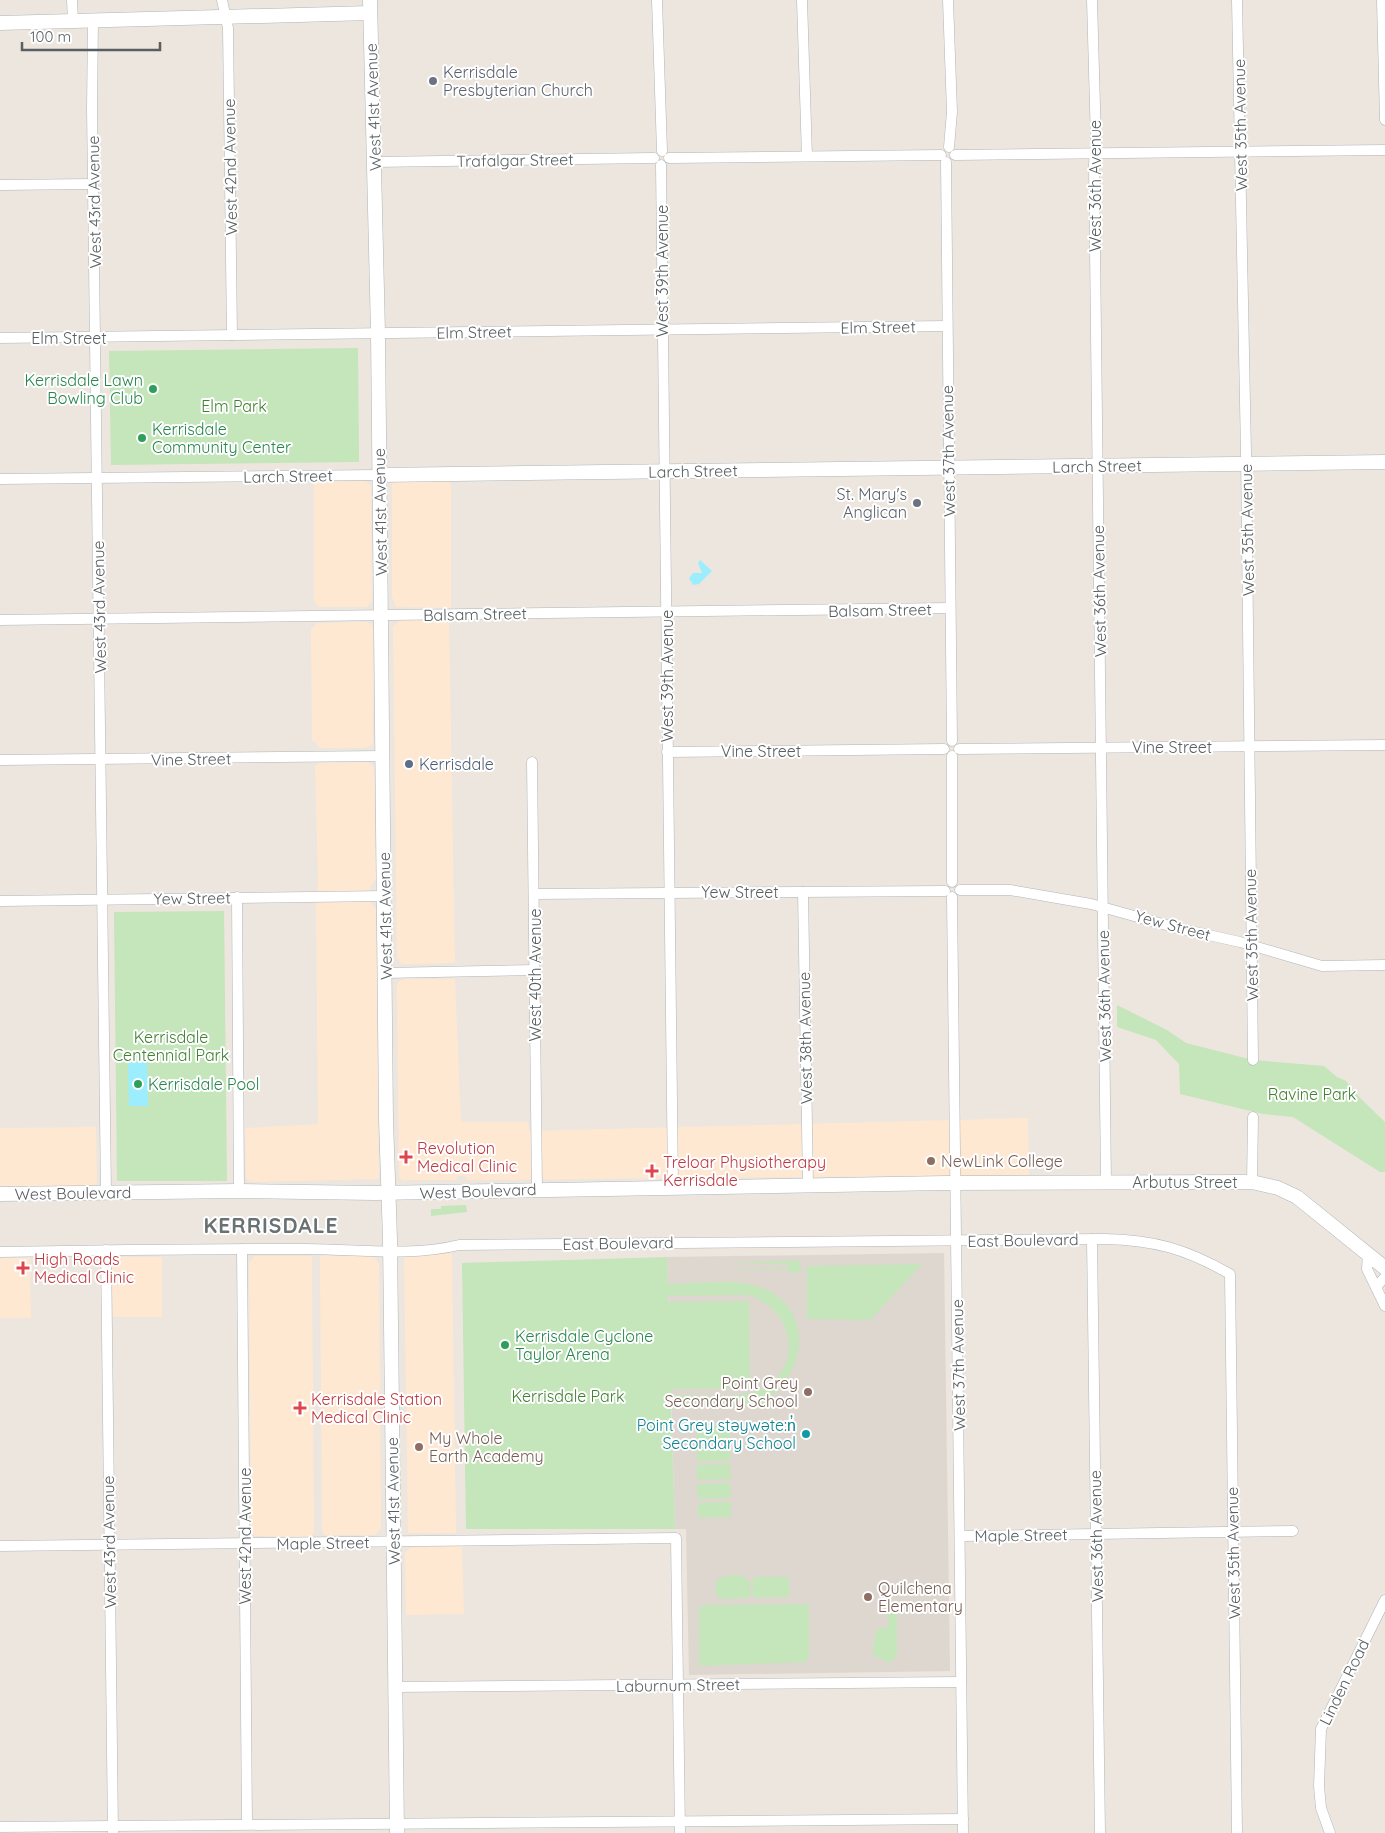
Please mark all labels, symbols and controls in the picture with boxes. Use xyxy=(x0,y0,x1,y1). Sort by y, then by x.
scale bar xyxy=(22,20,160,52)
text: 100 m xyxy=(30,27,71,46)
street label: West 41st Avenue xyxy=(361,43,385,171)
street label: West 35th Avenue xyxy=(1229,59,1251,191)
place label: Kerrisdale Presbyterian Church xyxy=(443,62,593,100)
marker: Kerrisdale Presbyterian Church xyxy=(427,75,439,87)
street label: West 42nd Avenue xyxy=(219,98,241,236)
street label: West 36th Avenue xyxy=(1085,120,1105,252)
street label: West 43rd Avenue xyxy=(83,135,105,269)
street label: Trafalgar Street xyxy=(456,149,574,171)
street label: West 39th Avenue xyxy=(652,205,672,337)
street label: Elm Street xyxy=(840,316,916,338)
street label: Elm Street xyxy=(436,321,512,343)
street label: Elm Street xyxy=(31,328,107,348)
place label: Kerrisdale Lawn Bowling Club xyxy=(25,370,143,408)
marker: Kerrisdale Lawn Bowling Club xyxy=(147,383,159,395)
street label: West 37th Avenue xyxy=(937,385,959,517)
park label: Elm Park xyxy=(201,396,267,416)
place label: Kerrisdale Community Center xyxy=(152,419,291,457)
marker: Kerrisdale Community Center xyxy=(136,432,148,444)
street label: West 41st Avenue xyxy=(369,448,391,576)
street label: Larch Street xyxy=(1052,455,1142,477)
street label: Larch Street xyxy=(648,460,738,482)
street label: West 35th Avenue xyxy=(1236,464,1258,596)
street label: Larch Street xyxy=(243,465,333,487)
place label: St. Mary's Anglican xyxy=(837,484,907,522)
marker: St. Mary's Anglican xyxy=(911,497,923,509)
street label: West 36th Avenue xyxy=(1088,525,1110,657)
street label: West 43rd Avenue xyxy=(88,540,110,674)
street label: Balsam Street xyxy=(828,599,932,621)
street label: Balsam Street xyxy=(423,603,527,625)
street label: West 39th Avenue xyxy=(657,610,677,742)
street label: Vine Street xyxy=(1132,737,1212,757)
street label: Vine Street xyxy=(721,741,801,761)
street label: Vine Street xyxy=(151,748,231,770)
place label: Kerrisdale xyxy=(419,754,494,774)
marker: Kerrisdale xyxy=(403,758,415,770)
street label: West 41st Avenue xyxy=(374,852,396,980)
street label: West 35th Avenue xyxy=(1240,869,1262,1001)
street label: Yew Street xyxy=(701,882,779,902)
street label: Yew Street xyxy=(153,887,231,909)
street label: Yew Street xyxy=(1133,905,1213,945)
street label: West 40th Avenue xyxy=(525,908,545,1042)
street label: West 36th Avenue xyxy=(1093,930,1115,1062)
street label: West 38th Avenue xyxy=(794,972,816,1104)
park label: Kerrisdale Centennial Park xyxy=(113,1027,229,1065)
place label: Kerrisdale Pool xyxy=(148,1074,259,1094)
marker: Kerrisdale Pool xyxy=(132,1078,144,1090)
park label: Ravine Park xyxy=(1268,1084,1356,1104)
place label: Revolution Medical Clinic xyxy=(417,1138,517,1176)
marker: Revolution Medical Clinic xyxy=(399,1150,413,1164)
place label: NewLink College xyxy=(941,1151,1063,1171)
place label: Treloar Physiotherapy Kerrisdale xyxy=(663,1152,826,1190)
marker: NewLink College xyxy=(925,1155,937,1167)
marker: Treloar Physiotherapy Kerrisdale xyxy=(645,1164,659,1178)
street label: Arbutus Street xyxy=(1132,1172,1238,1192)
street label: West Boulevard xyxy=(419,1179,537,1203)
street label: West Boulevard xyxy=(14,1182,132,1204)
district label: KERRISDALE xyxy=(203,1212,339,1238)
street label: East Boulevard xyxy=(967,1229,1079,1251)
street label: East Boulevard xyxy=(562,1232,674,1254)
place label: High Roads Medical Clinic xyxy=(34,1249,134,1287)
marker: High Roads Medical Clinic xyxy=(16,1261,30,1275)
street label: West 37th Avenue xyxy=(947,1299,969,1431)
place label: Kerrisdale Cyclone Taylor Arena xyxy=(515,1326,653,1364)
marker: Kerrisdale Cyclone Taylor Arena xyxy=(499,1339,511,1351)
place label: Point Grey Secondary School xyxy=(664,1373,798,1411)
park label: Kerrisdale Park xyxy=(512,1386,624,1406)
marker: Point Grey Secondary School xyxy=(802,1386,814,1398)
place label: Kerrisdale Station Medical Clinic xyxy=(311,1389,442,1427)
marker: Kerrisdale Station Medical Clinic xyxy=(293,1401,307,1415)
place label: Point Grey stəywəte:n̓ Secondary School xyxy=(637,1415,796,1453)
place label: My Whole Earth Academy xyxy=(429,1428,544,1466)
marker: Point Grey stəywəte:n̓ Secondary School xyxy=(800,1428,812,1440)
street label: West 41st Avenue xyxy=(382,1437,404,1565)
marker: My Whole Earth Academy xyxy=(413,1441,425,1453)
street label: West 42nd Avenue xyxy=(235,1468,255,1604)
street label: West 36th Avenue xyxy=(1085,1470,1107,1602)
street label: West 43rd Avenue xyxy=(98,1475,120,1609)
street label: West 35th Avenue xyxy=(1222,1487,1244,1619)
street label: Maple Street xyxy=(974,1524,1068,1546)
street label: Maple Street xyxy=(276,1532,370,1554)
place label: Quilchena Elementary xyxy=(878,1578,963,1616)
marker: Quilchena Elementary xyxy=(862,1591,874,1603)
street label: Linden Road xyxy=(1315,1636,1373,1728)
street label: Laburnum Street xyxy=(616,1674,740,1696)

